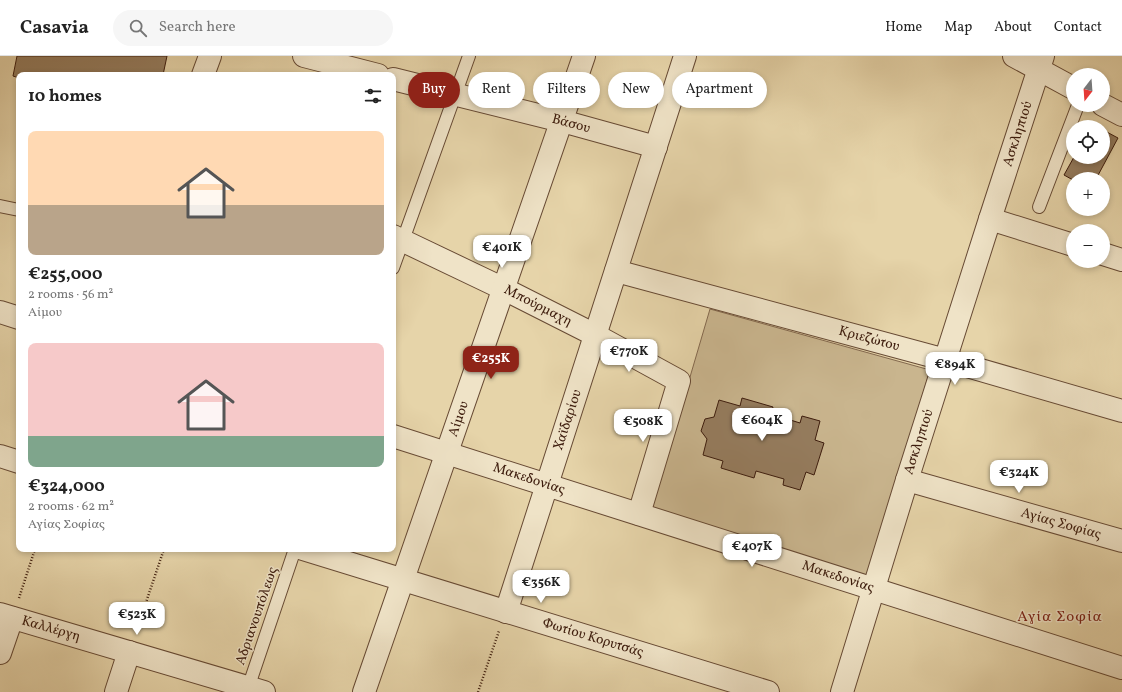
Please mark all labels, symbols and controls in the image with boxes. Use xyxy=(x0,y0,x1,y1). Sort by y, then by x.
search box xyxy=(113,10,393,46)
text: Casavia xyxy=(20,15,89,41)
icon: search xyxy=(127,17,149,39)
text: Search here xyxy=(159,17,236,38)
text: Home xyxy=(885,18,922,37)
text: Map xyxy=(944,18,972,37)
text: About xyxy=(994,18,1032,37)
text: Contact xyxy=(1054,18,1102,37)
north arrow xyxy=(1066,68,1110,112)
map controls xyxy=(1066,68,1110,268)
chip: Buy xyxy=(408,72,460,108)
chip: Rent xyxy=(468,72,525,108)
chip: Filters xyxy=(533,72,600,108)
chip: New xyxy=(608,72,664,108)
chip: Apartment xyxy=(672,72,767,108)
text: 10 homes xyxy=(28,85,102,108)
icon: filters xyxy=(362,85,384,107)
street label: Ασκληπιού xyxy=(999,99,1038,169)
street label: Βάσου xyxy=(550,110,593,138)
button: locate xyxy=(1066,120,1110,164)
icon: home xyxy=(170,157,242,229)
button: + xyxy=(1066,172,1110,216)
button: − xyxy=(1066,224,1110,268)
pin: €401K xyxy=(474,235,530,269)
text: €401K xyxy=(482,239,522,257)
text: €255,000 xyxy=(28,263,102,286)
street label: Μπούρμαχη xyxy=(501,281,575,331)
text: 2 rooms · 56 m² xyxy=(28,286,113,304)
text: Αίμου xyxy=(28,304,62,322)
street label: Κριεζώτου xyxy=(836,322,902,356)
pin: €770K xyxy=(601,339,657,373)
text: €770K xyxy=(610,343,648,361)
pin: €255K xyxy=(463,346,519,380)
text: €255K xyxy=(472,350,510,368)
pin: €894K xyxy=(927,352,983,386)
text: €894K xyxy=(935,356,975,374)
icon: home xyxy=(170,369,242,441)
street label: Χαϊδαρίου xyxy=(549,387,587,453)
street label: Αίμου xyxy=(444,398,474,439)
street label: Ασκληπιού xyxy=(900,407,939,477)
pin: €604K xyxy=(734,408,790,442)
pin: €508K xyxy=(615,409,671,443)
text: €604K xyxy=(741,412,783,430)
text: €508K xyxy=(623,413,663,431)
street label: Μακεδονίας xyxy=(490,458,568,500)
pin: €324K xyxy=(991,460,1047,494)
text: €324K xyxy=(999,464,1039,482)
text: €324,000 xyxy=(28,475,105,498)
text: 2 rooms · 62 m² xyxy=(28,498,114,516)
street label: Αγίας Σοφίας xyxy=(1019,503,1103,545)
text: Αγίας Σοφίας xyxy=(28,516,105,534)
pin: €407K xyxy=(724,534,780,568)
text: €407K xyxy=(732,538,772,556)
street label: Μακεδονίας xyxy=(799,556,877,598)
street label: Αδριανουπόλεως xyxy=(231,564,283,668)
pin: €356K xyxy=(513,570,569,604)
text: €356K xyxy=(521,574,561,592)
pin: €523K xyxy=(109,602,165,636)
text: €523K xyxy=(118,606,156,624)
district label: Αγία Σοφία xyxy=(1017,607,1103,628)
street label: Καλλέργη xyxy=(19,612,83,646)
street label: Φωτίου Κορυτσάς xyxy=(540,614,646,662)

